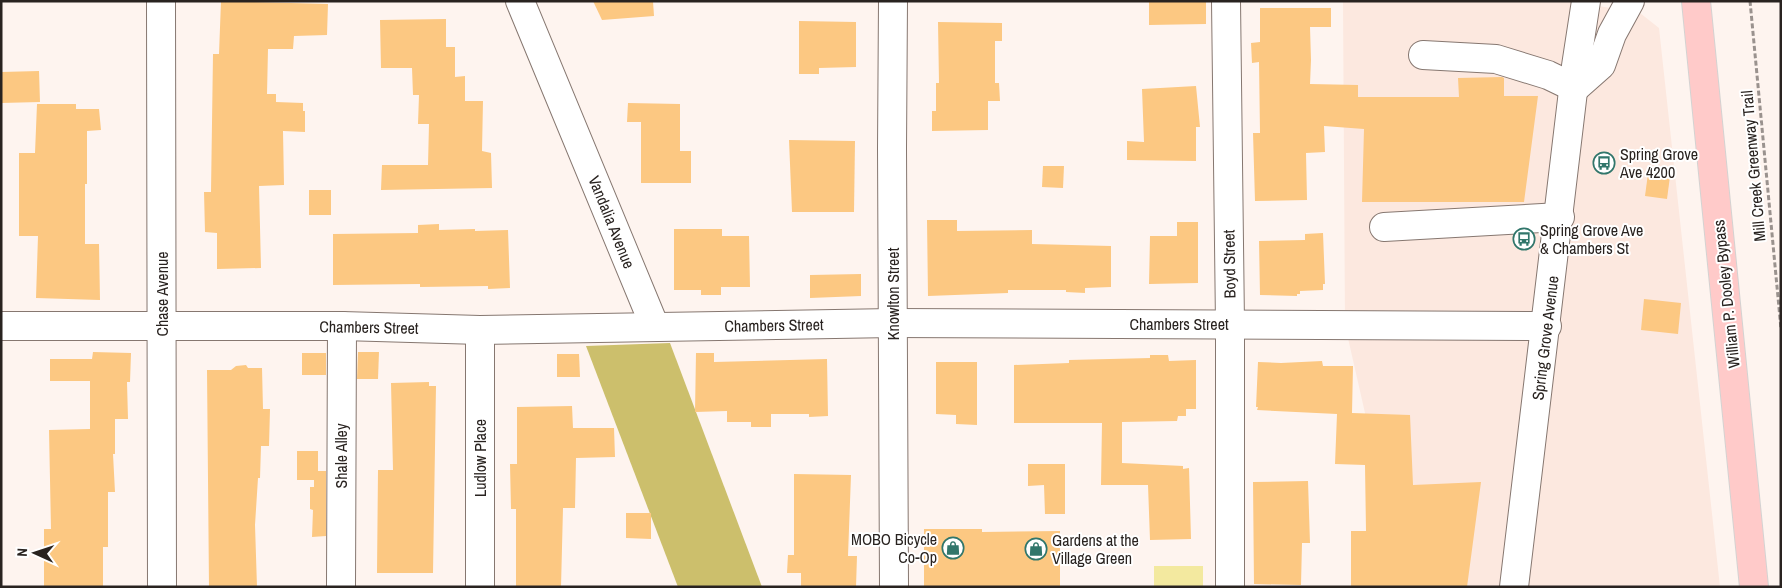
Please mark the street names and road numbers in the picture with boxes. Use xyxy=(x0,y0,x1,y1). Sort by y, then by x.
street label: Mill Creek Greenway Trail xyxy=(1735,89,1771,243)
street label: Vandalia Avenue xyxy=(583,172,641,272)
street label: William P. Dooley Bypass xyxy=(1707,219,1745,369)
street label: Boyd Street xyxy=(1217,229,1241,298)
street label: Knowlton Street xyxy=(882,247,904,340)
street label: Chase Avenue xyxy=(151,251,173,337)
street label: Spring Grove Avenue xyxy=(1526,275,1564,401)
street label: Chambers Street xyxy=(724,313,824,337)
street label: Chambers Street xyxy=(1129,313,1229,335)
street label: Chambers Street xyxy=(319,315,419,339)
street label: Ludlow Place xyxy=(469,419,491,497)
street label: Shale Alley xyxy=(330,423,352,488)

